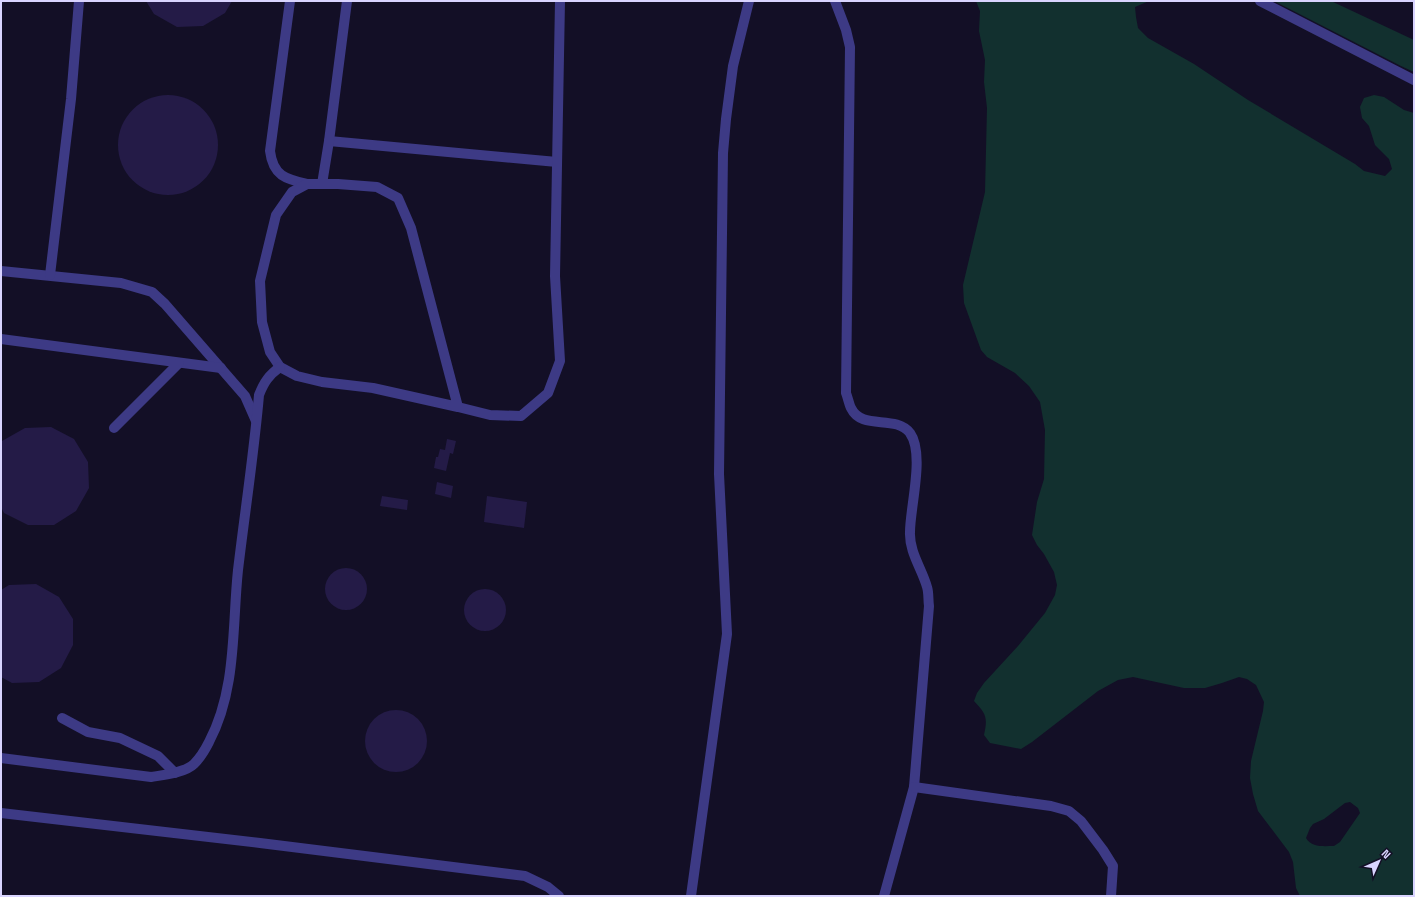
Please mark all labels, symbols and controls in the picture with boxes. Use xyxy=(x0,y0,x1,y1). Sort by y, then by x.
north arrow xyxy=(1359,841,1399,881)
text: N xyxy=(1379,846,1394,861)

